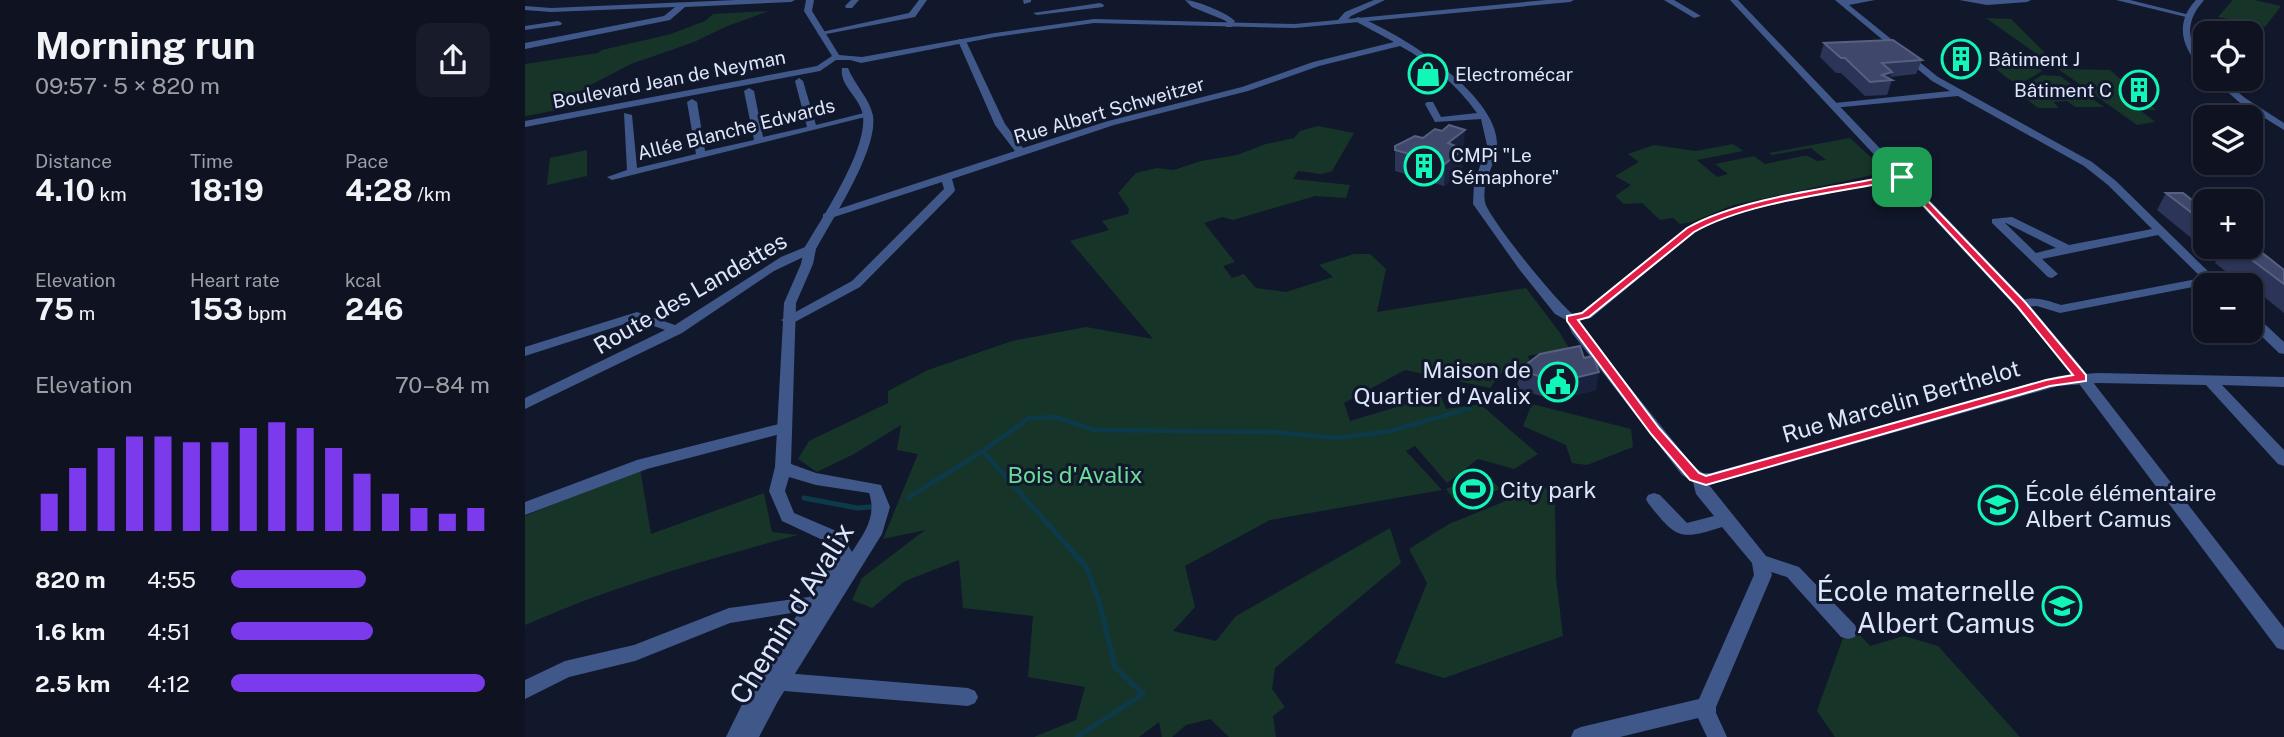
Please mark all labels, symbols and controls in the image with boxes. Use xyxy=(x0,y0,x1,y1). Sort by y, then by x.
map controls xyxy=(2193,21,2263,343)
button: locate xyxy=(2193,21,2263,91)
text: Morning run xyxy=(35,23,256,68)
button: share xyxy=(416,23,490,97)
building icon: Bâtiment J xyxy=(1940,38,1982,80)
street label: Boulevard Jean de Neyman xyxy=(551,46,787,112)
place label: Bâtiment J xyxy=(1988,48,2080,70)
shop icon: Electromécar xyxy=(1407,53,1449,95)
place label: Electromécar xyxy=(1455,63,1573,85)
building icon: Bâtiment C xyxy=(2118,69,2160,111)
text: 09:57 · 5 × 820 m xyxy=(35,72,220,99)
street label: Rue Albert Schweitzer xyxy=(1011,72,1207,148)
place label: Bâtiment C xyxy=(2014,79,2112,101)
street label: Allée Blanche Edwards xyxy=(635,94,837,164)
button: layers xyxy=(2193,105,2263,175)
place label: CMPi "Le Sémaphore" xyxy=(1451,144,1559,188)
building icon: CMPi "Le Sémaphore" xyxy=(1403,145,1445,187)
pin xyxy=(1872,147,1932,207)
text: Distance xyxy=(35,150,112,172)
text: Time xyxy=(190,150,233,172)
text: Pace xyxy=(345,150,388,172)
icon: arrive xyxy=(1883,158,1921,196)
text: 4.10 xyxy=(35,172,95,208)
text: 18:19 xyxy=(190,172,264,208)
text: 4:28 xyxy=(345,172,413,208)
text: km xyxy=(95,183,127,205)
text: /km xyxy=(413,183,451,205)
button: + xyxy=(2193,189,2263,259)
street label: Route des Landettes xyxy=(589,227,791,359)
text: Elevation xyxy=(35,269,116,291)
text: Heart rate xyxy=(190,269,280,291)
text: kcal xyxy=(345,269,382,291)
button: − xyxy=(2193,273,2263,343)
text: 75 xyxy=(35,291,74,327)
text: 153 xyxy=(190,291,243,327)
text: 246 xyxy=(345,291,404,327)
text: m xyxy=(74,302,95,324)
text: bpm xyxy=(243,302,287,324)
street label: Rue Marcelin Berthelot xyxy=(1779,354,2023,448)
place label: Maison de Quartier d'Avalix xyxy=(1353,356,1531,409)
public building icon: Maison de Quartier d'Avalix xyxy=(1537,361,1579,403)
text: Elevation xyxy=(35,371,133,398)
text: 70–84 m xyxy=(395,371,490,398)
park label: Bois d'Avalix xyxy=(1008,461,1142,488)
sports icon: City park xyxy=(1452,468,1494,510)
place label: City park xyxy=(1500,476,1597,503)
place label: École élémentaire Albert Camus xyxy=(2025,479,2217,532)
school or university icon: École élémentaire Albert Camus xyxy=(1977,484,2019,526)
street label: Chemin d'Avalix xyxy=(722,516,860,710)
text: 820 m xyxy=(35,566,106,593)
text: 4:55 xyxy=(147,566,196,593)
place label: École maternelle Albert Camus xyxy=(1816,574,2035,639)
school or university icon: École maternelle Albert Camus xyxy=(2041,585,2083,627)
text: 1.6 km xyxy=(35,618,105,645)
text: 4:51 xyxy=(147,618,191,645)
text: 2.5 km xyxy=(35,670,110,697)
text: 4:12 xyxy=(147,670,190,697)

